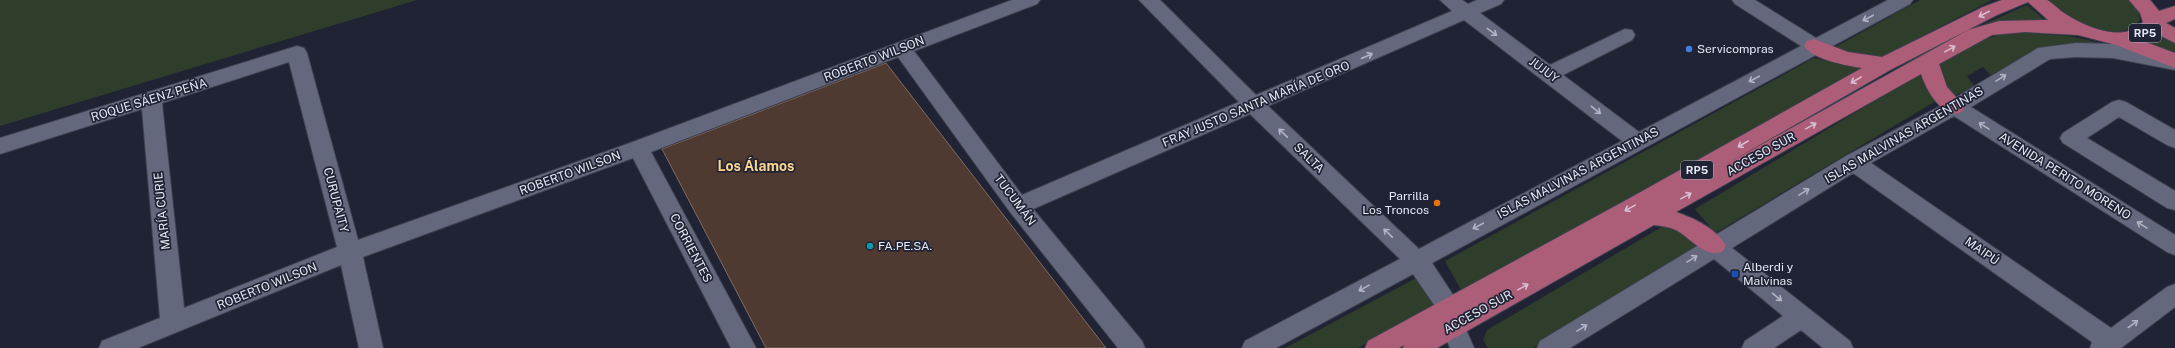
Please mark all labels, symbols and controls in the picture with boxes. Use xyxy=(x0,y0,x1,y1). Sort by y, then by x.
one-way arrow xyxy=(1978,11,1990,18)
one-way arrow xyxy=(1863,15,1875,22)
road number: RP5 xyxy=(2129,24,2161,42)
one-way arrow xyxy=(1486,28,1497,36)
street label: ROBERTO WILSON xyxy=(822,33,926,85)
place label: Servicompras xyxy=(1697,42,1774,56)
marker: Servicompras xyxy=(1684,44,1694,54)
one-way arrow xyxy=(1943,45,1955,53)
one-way arrow xyxy=(1360,52,1372,59)
street label: JUJUY xyxy=(1526,54,1562,86)
street label: FRAY JUSTO SANTA MARÍA DE ORO xyxy=(1160,58,1352,150)
one-way arrow xyxy=(1995,74,2007,82)
street label: ROQUE SÁENZ PEÑA xyxy=(89,76,209,124)
one-way arrow xyxy=(1748,76,1760,83)
one-way arrow xyxy=(1850,77,1862,84)
street label: ISLAS MALVINAS ARGENTINAS xyxy=(1822,84,1986,186)
one-way arrow xyxy=(1591,106,1602,114)
one-way arrow xyxy=(1805,122,1817,130)
one-way arrow xyxy=(1979,122,1990,130)
street label: ISLAS MALVINAS ARGENTINAS xyxy=(1495,124,1661,222)
one-way arrow xyxy=(1279,129,1289,138)
street label: ACCESO SUR xyxy=(1724,129,1798,179)
street label: AVENIDA PERITO MORENO xyxy=(1996,130,2134,223)
street label: SALTA xyxy=(1291,140,1327,176)
one-way arrow xyxy=(1737,141,1749,149)
street label: ROBERTO WILSON xyxy=(518,148,622,198)
district label: Los Álamos xyxy=(717,157,795,174)
road number: RP5 xyxy=(1681,161,1713,179)
street label: CURUPAITY xyxy=(321,166,352,235)
street label: MARÍA CURIE xyxy=(151,172,173,250)
street label: TUCUMÁN xyxy=(991,172,1039,228)
one-way arrow xyxy=(1798,188,1809,196)
place label: Parrilla Los Troncos xyxy=(1362,189,1429,217)
one-way arrow xyxy=(1679,192,1691,199)
marker: Parrilla Los Troncos xyxy=(1432,198,1442,208)
one-way arrow xyxy=(1624,205,1636,213)
street label: CORRIENTES xyxy=(667,211,715,285)
one-way arrow xyxy=(2137,221,2148,229)
one-way arrow xyxy=(1473,223,1485,230)
one-way arrow xyxy=(1383,228,1393,237)
street label: MAIPÚ xyxy=(1962,234,2002,268)
place label: FA.PE.SA. xyxy=(878,239,932,253)
marker: FA.PE.SA. xyxy=(865,241,875,251)
one-way arrow xyxy=(1686,255,1697,263)
street label: ROBERTO WILSON xyxy=(215,260,319,312)
place label: Alberdi y Malvinas xyxy=(1743,260,1794,288)
marker: Alberdi y Malvinas xyxy=(1730,269,1740,279)
one-way arrow xyxy=(1517,283,1529,291)
one-way arrow xyxy=(1358,284,1370,292)
street label: ACCESO SUR xyxy=(1441,287,1515,337)
one-way arrow xyxy=(1772,292,1783,301)
one-way arrow xyxy=(2128,320,2139,328)
one-way arrow xyxy=(1576,323,1588,331)

